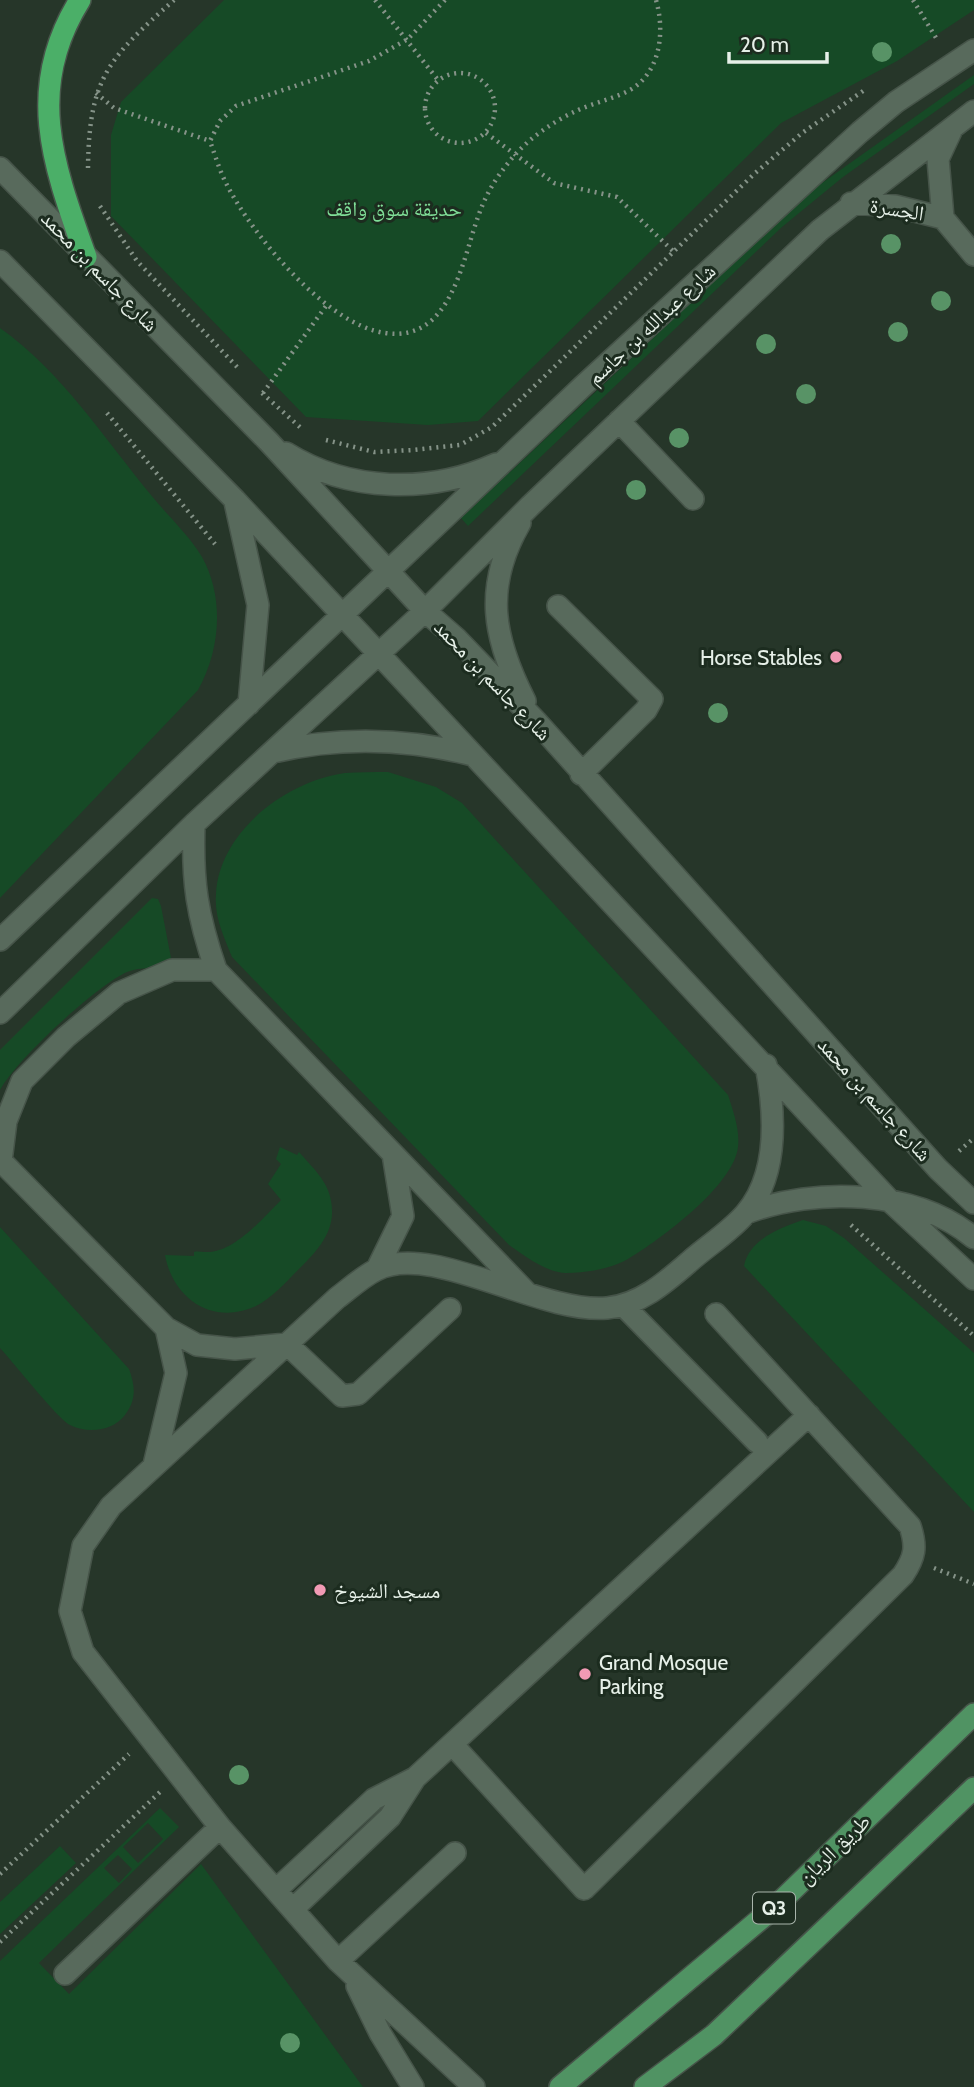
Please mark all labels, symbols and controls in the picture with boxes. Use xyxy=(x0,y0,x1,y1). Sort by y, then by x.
scale bar xyxy=(729,21,827,65)
text: 20 m xyxy=(740,32,789,57)
street label: الجسرة xyxy=(868,192,926,226)
park label: حديقة سوق واقف xyxy=(326,196,462,222)
street label: شارع جاسم بن محمد xyxy=(35,206,164,338)
street label: شارع عبدالله بن جاسم xyxy=(582,258,722,391)
street label: شارع جاسم بن محمد xyxy=(428,615,557,747)
place label: Horse Stables xyxy=(700,645,822,670)
marker: Horse Stables xyxy=(828,649,844,665)
street label: شارع جاسم بن محمد xyxy=(811,1032,937,1167)
place label: مسجد الشيوخ xyxy=(334,1578,440,1604)
marker: مسجد الشيوخ xyxy=(312,1582,328,1598)
place label: Grand Mosque Parking xyxy=(599,1650,728,1699)
marker: Grand Mosque Parking xyxy=(577,1666,593,1682)
street label: طريق الريان xyxy=(793,1809,876,1890)
road number: Q3 xyxy=(753,1892,795,1924)

